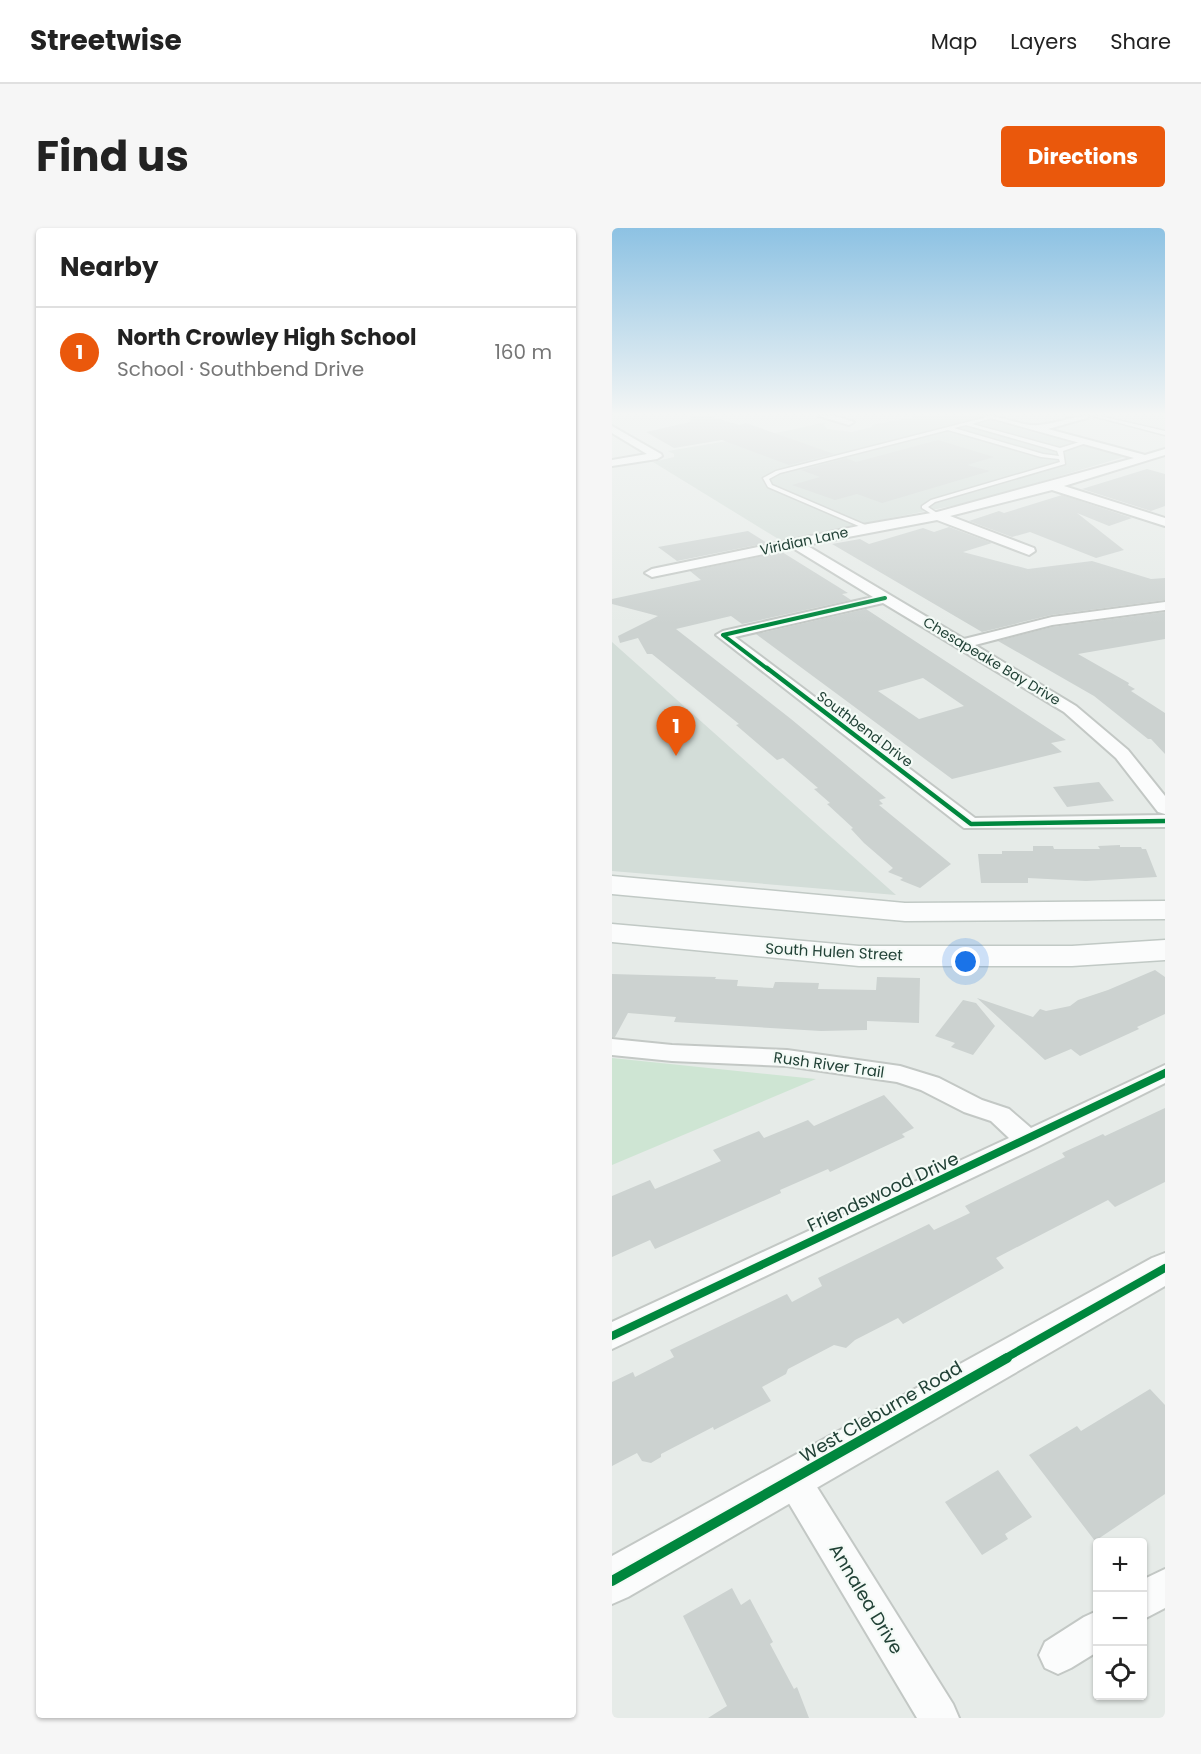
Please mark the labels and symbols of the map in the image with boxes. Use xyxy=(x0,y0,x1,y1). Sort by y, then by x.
street label: Viridian Lane xyxy=(758,522,850,560)
street label: Chesapeake Bay Drive xyxy=(919,612,1065,710)
street label: Southbend Drive xyxy=(813,686,917,772)
pin: 1 xyxy=(656,706,696,756)
street label: South Hulen Street xyxy=(765,937,903,966)
your location xyxy=(951,947,980,976)
street label: Rush River Trail xyxy=(772,1046,886,1083)
street label: Friendswood Drive xyxy=(803,1145,963,1238)
street label: West Cleburne Road xyxy=(795,1355,967,1468)
street label: Annalea Drive xyxy=(824,1539,909,1659)

